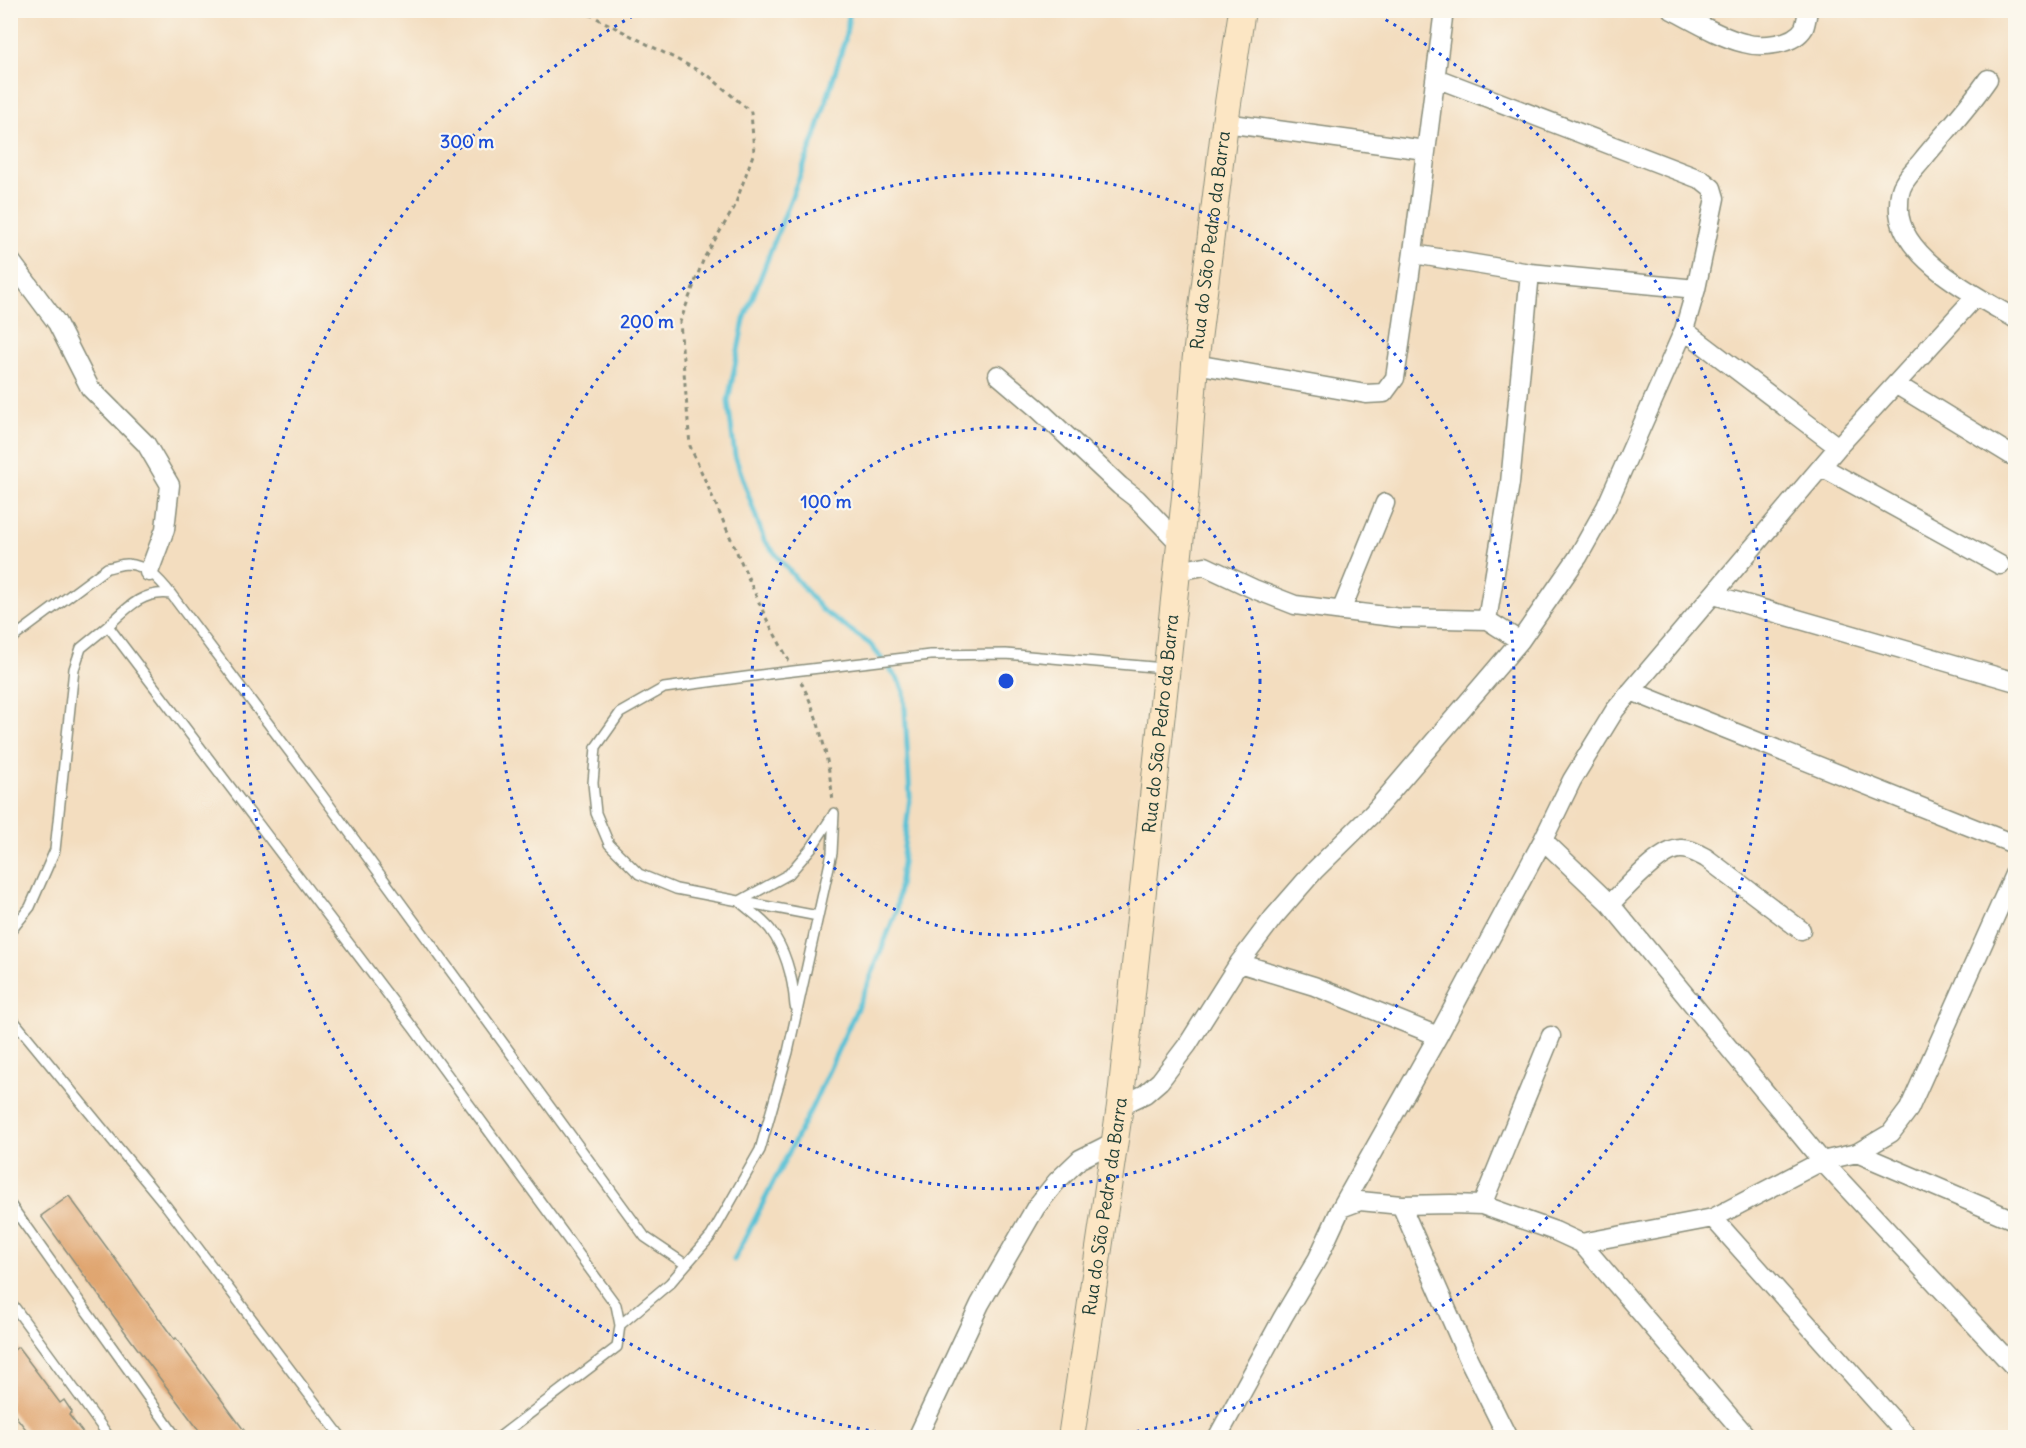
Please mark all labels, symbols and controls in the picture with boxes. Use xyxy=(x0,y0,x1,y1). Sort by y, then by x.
text: 300 m xyxy=(440,130,494,153)
street label: Rua do São Pedro da Barra xyxy=(1185,130,1235,351)
text: 200 m xyxy=(620,310,674,333)
text: 100 m xyxy=(801,490,852,513)
street label: Rua do São Pedro da Barra xyxy=(1137,613,1183,834)
centre of rings xyxy=(996,671,1016,691)
street label: Rua do São Pedro da Barra xyxy=(1077,1096,1132,1317)

